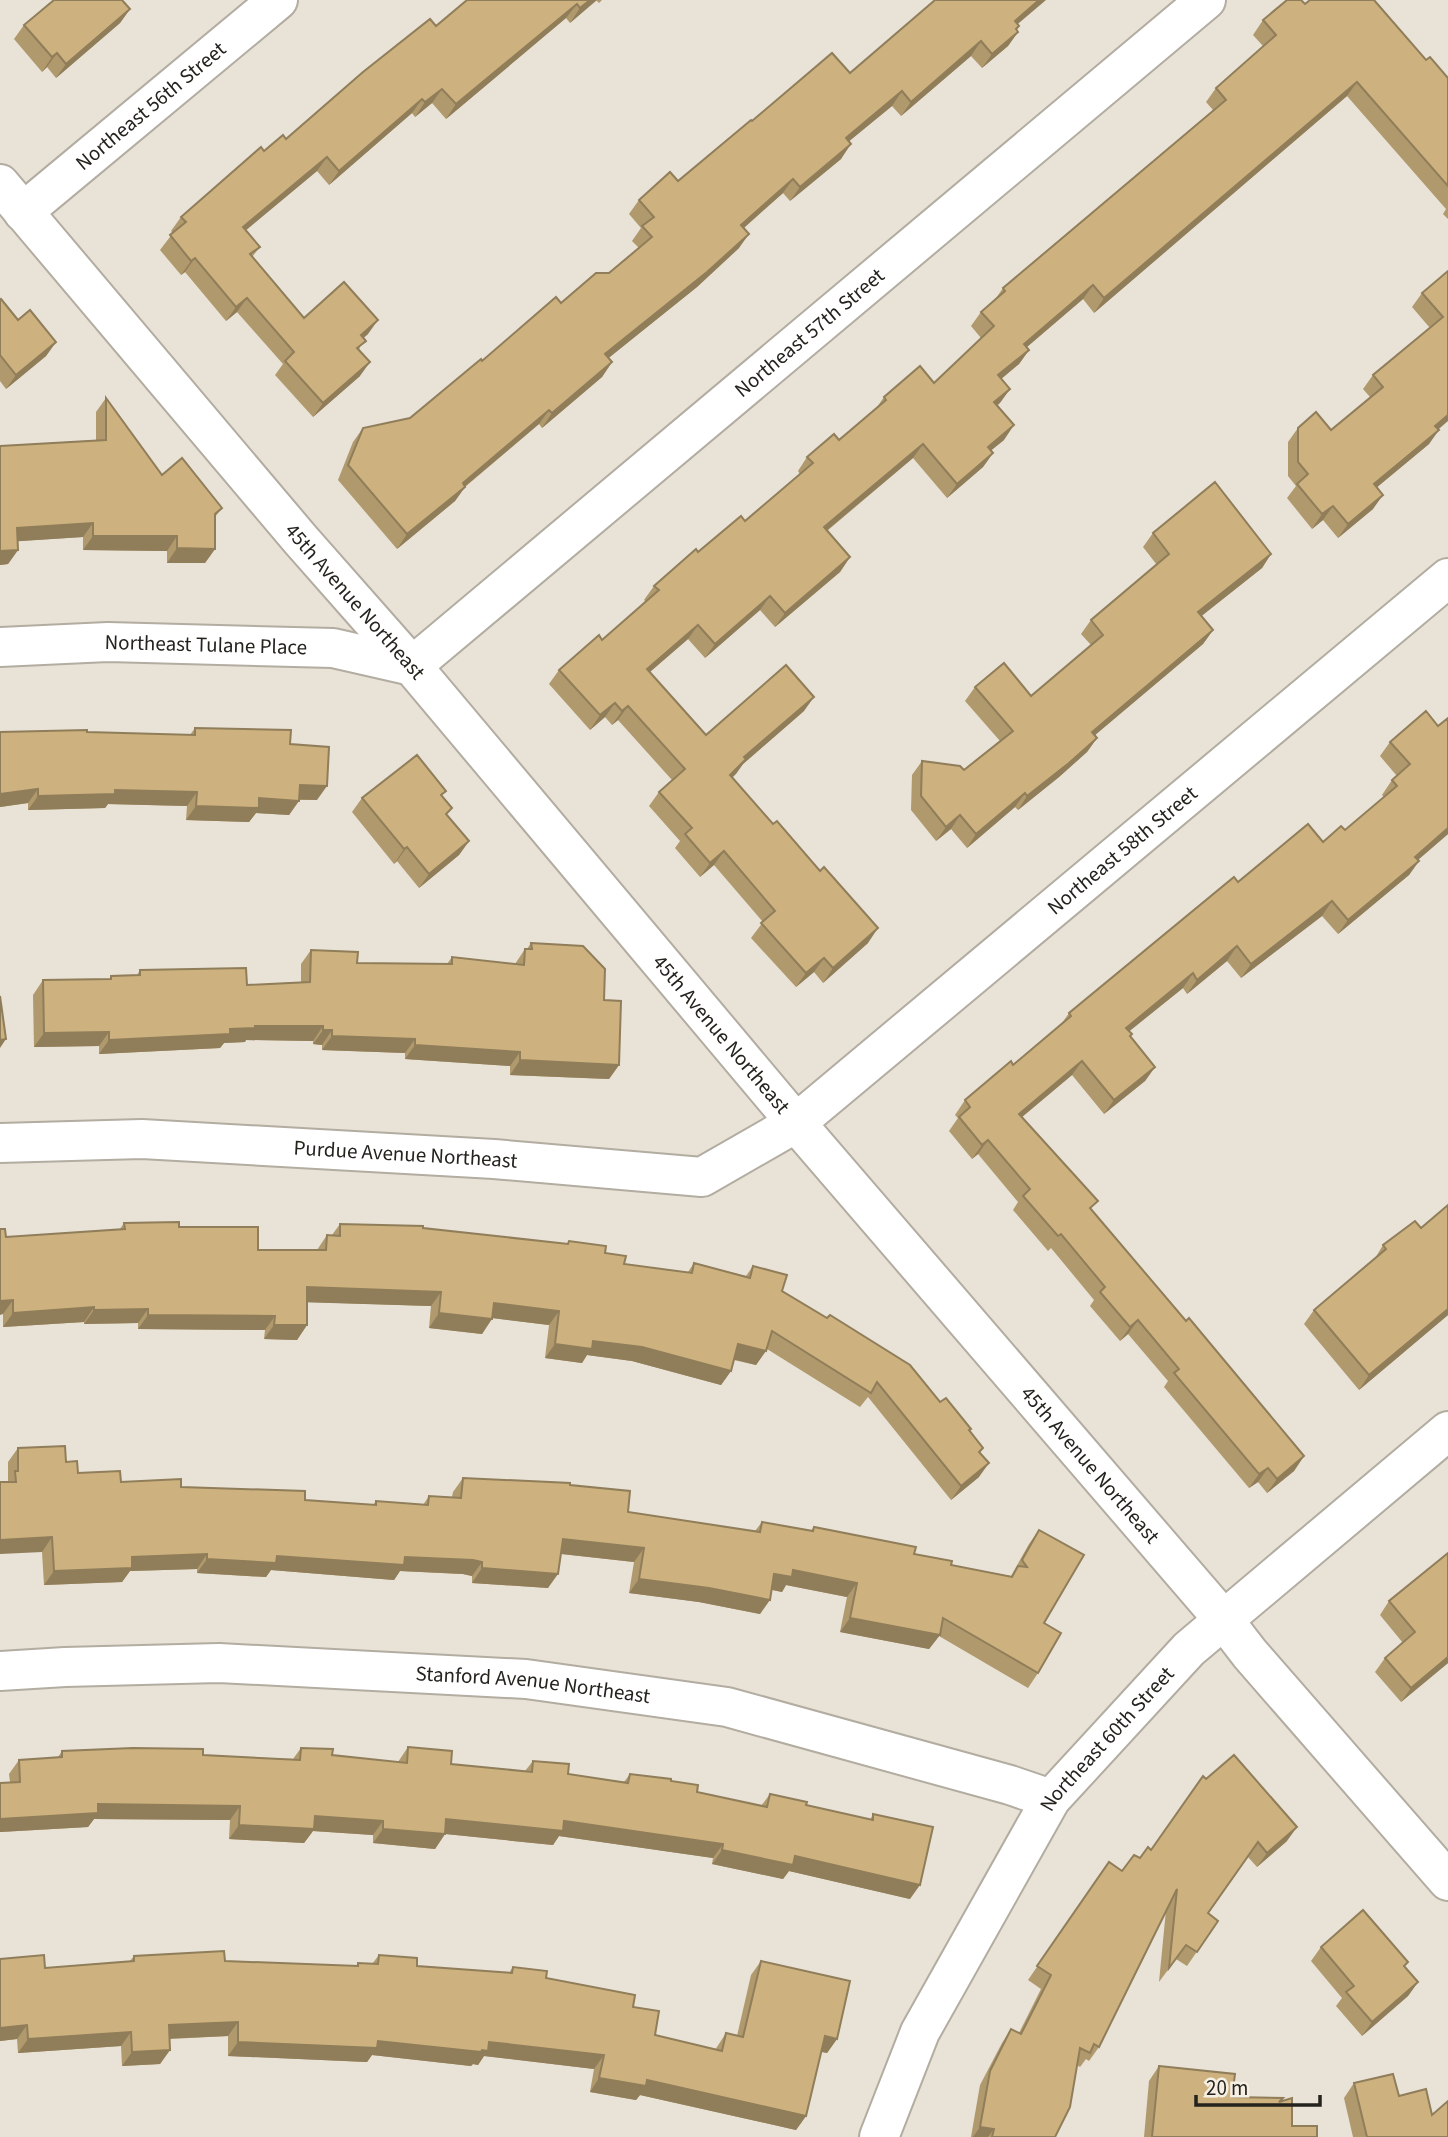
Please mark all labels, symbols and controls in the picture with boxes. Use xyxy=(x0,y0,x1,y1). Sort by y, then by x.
street label: Northeast 56th Street xyxy=(69,34,232,177)
street label: Northeast 57th Street xyxy=(728,261,891,404)
street label: 45th Avenue Northeast xyxy=(278,517,432,686)
street label: Northeast Tulane Place xyxy=(104,627,307,662)
street label: Northeast 58th Street xyxy=(1041,779,1204,922)
street label: 45th Avenue Northeast xyxy=(646,948,797,1120)
street label: Purdue Avenue Northeast xyxy=(293,1133,519,1176)
street label: 45th Avenue Northeast xyxy=(1014,1379,1167,1550)
street label: Stanford Avenue Northeast xyxy=(415,1658,652,1711)
street label: Northeast 60th Street xyxy=(1032,1660,1181,1817)
scale bar xyxy=(1196,2064,1320,2108)
text: 20 m xyxy=(1206,2073,1248,2103)

